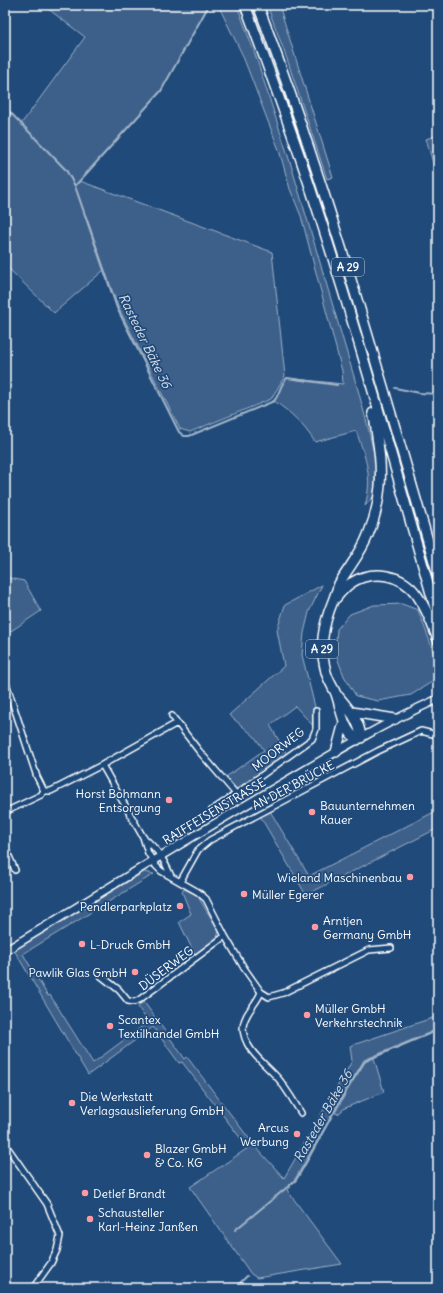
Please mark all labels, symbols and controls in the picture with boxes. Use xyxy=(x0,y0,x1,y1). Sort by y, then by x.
road number: A 29 xyxy=(332,258,364,276)
water label: Rasteder Bäke 36 xyxy=(115,291,176,392)
road number: A 29 xyxy=(306,640,338,658)
street label: MOORWEG xyxy=(249,724,307,774)
street label: AN DER BRÜCKE xyxy=(249,757,337,813)
street label: RAIFFEISENSTRASSE xyxy=(160,774,268,848)
place label: Horst Bohmann Entsorgung xyxy=(76,786,161,815)
marker: Horst Bohmann Entsorgung xyxy=(164,795,174,805)
place label: Bauunternehmen Kauer xyxy=(320,798,415,827)
marker: Bauunternehmen Kauer xyxy=(307,807,317,817)
place label: Wieland Maschinenbau xyxy=(277,870,402,885)
marker: Wieland Maschinenbau xyxy=(405,872,415,882)
place label: Müller Egerer xyxy=(252,887,324,902)
marker: Müller Egerer xyxy=(239,889,249,899)
place label: Pendlerparkplatz xyxy=(80,899,172,914)
marker: Pendlerparkplatz xyxy=(175,901,185,911)
place label: Arntjen Germany GmbH xyxy=(323,913,412,942)
marker: Arntjen Germany GmbH xyxy=(310,922,320,932)
place label: L-Druck GmbH xyxy=(90,937,171,952)
marker: L-Druck GmbH xyxy=(77,939,87,949)
street label: DÜSERWEG xyxy=(136,942,197,993)
place label: Pawlik Glas GmbH xyxy=(28,965,127,980)
marker: Pawlik Glas GmbH xyxy=(130,967,140,977)
place label: Müller GmbH Verkehrstechnik xyxy=(315,1001,402,1030)
marker: Müller GmbH Verkehrstechnik xyxy=(302,1010,312,1020)
place label: Scantex Textilhandel GmbH xyxy=(118,1012,220,1041)
marker: Scantex Textilhandel GmbH xyxy=(105,1021,115,1031)
water label: Rasteder Bäke 36 xyxy=(290,1066,357,1165)
place label: Die Werkstatt Verlagsauslieferung GmbH xyxy=(80,1089,224,1118)
marker: Die Werkstatt Verlagsauslieferung GmbH xyxy=(67,1098,77,1108)
place label: Arcus Werbung xyxy=(240,1120,289,1149)
marker: Arcus Werbung xyxy=(292,1129,302,1139)
place label: Blazer GmbH & Co. KG xyxy=(155,1141,227,1170)
marker: Blazer GmbH & Co. KG xyxy=(142,1150,152,1160)
place label: Detlef Brandt xyxy=(93,1186,165,1201)
marker: Detlef Brandt xyxy=(80,1188,90,1198)
place label: Schausteller Karl-Heinz Janßen xyxy=(98,1205,198,1234)
marker: Schausteller Karl-Heinz Janßen xyxy=(85,1214,95,1224)

